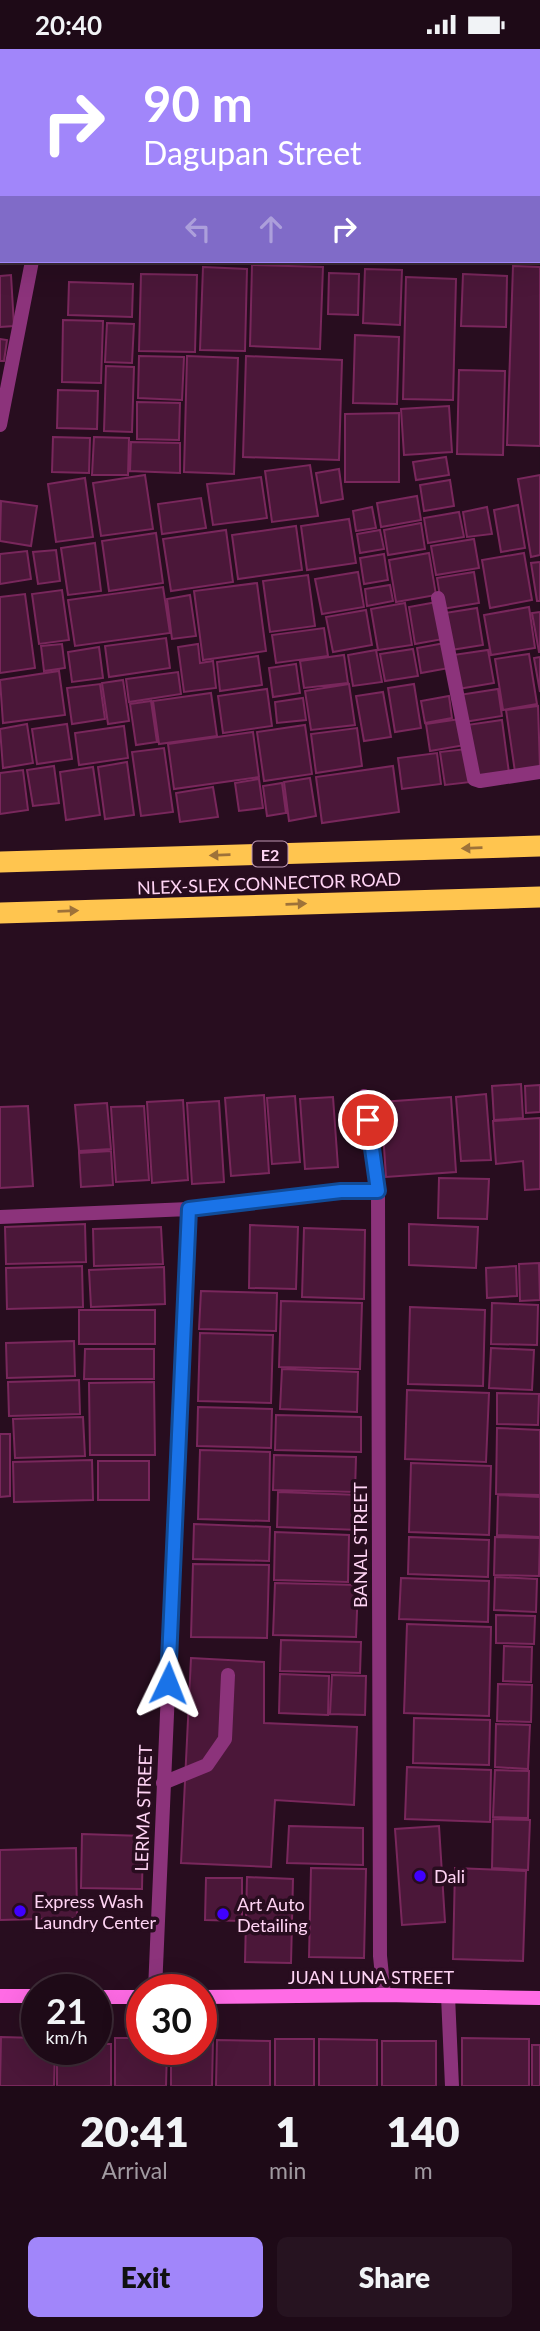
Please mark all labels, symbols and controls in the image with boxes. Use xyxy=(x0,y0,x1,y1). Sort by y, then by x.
text: 20:40 xyxy=(35,9,102,41)
text: 90 m xyxy=(143,74,253,132)
icon: right xyxy=(28,77,119,168)
text: Dagupan Street xyxy=(143,133,361,172)
icon: left xyxy=(179,210,217,248)
icon: ahead xyxy=(252,210,290,248)
icon: right xyxy=(325,210,363,248)
road number: E2 xyxy=(252,841,288,867)
one-way arrow xyxy=(461,842,483,853)
one-way arrow xyxy=(209,850,231,861)
street label: NLEX-SLEX CONNECTOR ROAD xyxy=(137,867,401,899)
one-way arrow xyxy=(285,899,307,910)
one-way arrow xyxy=(57,906,79,917)
pin xyxy=(338,1090,398,1150)
icon: arrive xyxy=(349,1101,387,1139)
street label: BANAL STREET xyxy=(349,1482,371,1608)
position arrow xyxy=(131,1646,205,1720)
street label: LERMA STREET xyxy=(130,1744,156,1872)
place label: Dali xyxy=(434,1865,465,1887)
marker: Dali xyxy=(412,1868,428,1884)
place label: Express Wash Laundry Center xyxy=(34,1890,157,1933)
place label: Art Auto Detailing xyxy=(237,1893,308,1936)
marker: Express Wash Laundry Center xyxy=(12,1903,28,1919)
marker: Art Auto Detailing xyxy=(215,1906,231,1922)
street label: JUAN LUNA STREET xyxy=(288,1966,454,1988)
speed limit sign: 30 xyxy=(126,1974,217,2065)
text: 21 xyxy=(46,1989,87,2031)
text: km/h xyxy=(45,2026,88,2048)
text: 20:41 xyxy=(80,2106,189,2156)
text: 1 xyxy=(276,2106,300,2156)
text: 140 xyxy=(387,2106,460,2156)
text: Arrival xyxy=(101,2156,168,2184)
text: min xyxy=(269,2156,306,2184)
text: m xyxy=(414,2156,433,2184)
button: Exit xyxy=(28,2237,263,2317)
button: Share xyxy=(277,2237,512,2317)

